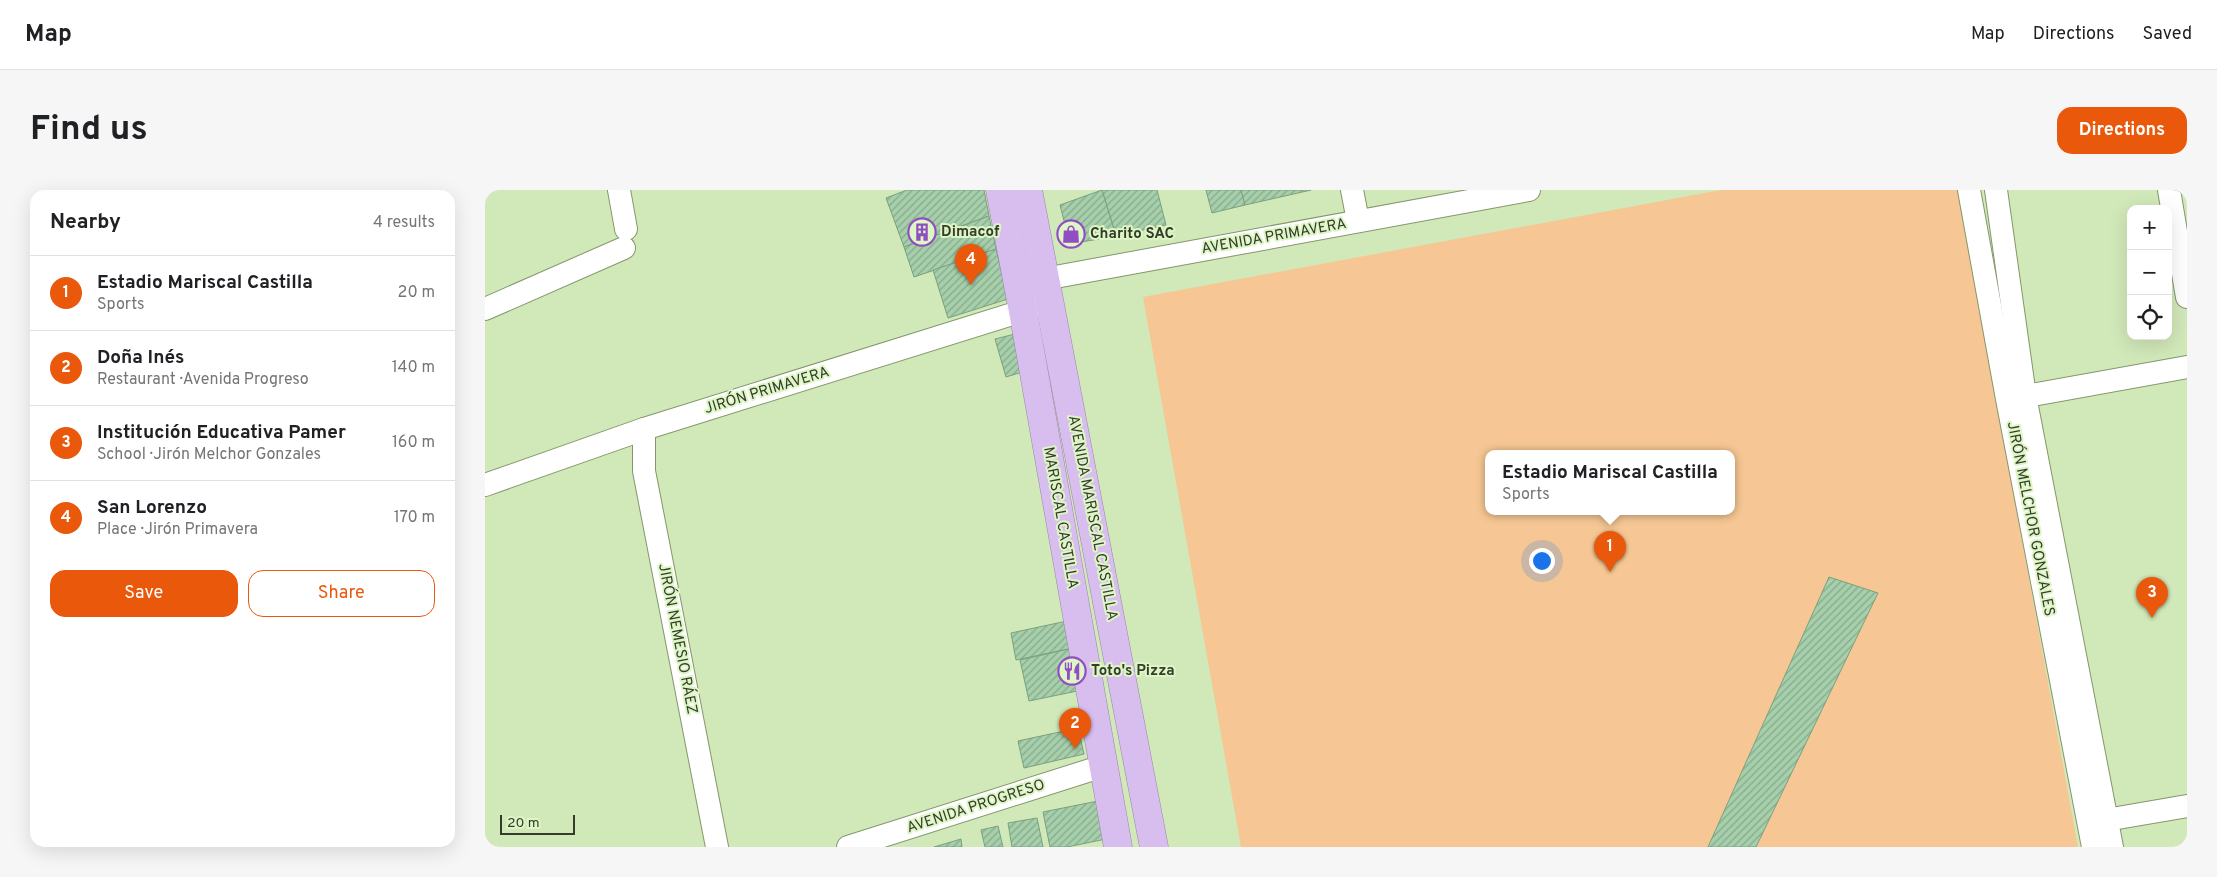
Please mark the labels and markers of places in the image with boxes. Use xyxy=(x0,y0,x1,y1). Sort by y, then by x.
building icon: Dimacof xyxy=(907,217,937,247)
shop icon: Charito SAC xyxy=(1056,219,1086,249)
place label: Dimacof xyxy=(941,223,1000,242)
place label: Charito SAC xyxy=(1090,225,1174,244)
pin: 4 xyxy=(955,244,987,285)
pin: 1 xyxy=(1594,531,1626,572)
pin: 3 xyxy=(2136,577,2168,618)
restaurant icon: Toto's Pizza xyxy=(1057,656,1087,686)
place label: Toto's Pizza xyxy=(1091,662,1175,681)
pin: 2 xyxy=(1059,708,1091,749)

